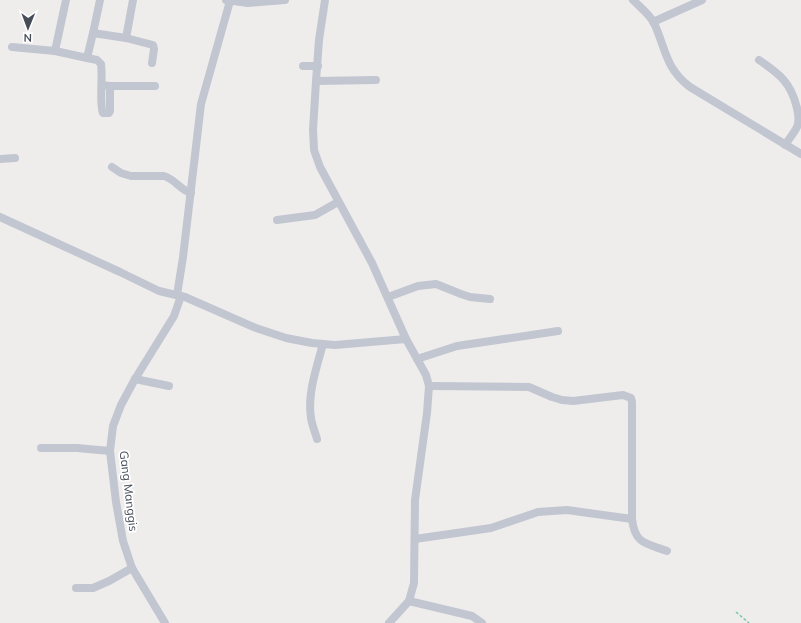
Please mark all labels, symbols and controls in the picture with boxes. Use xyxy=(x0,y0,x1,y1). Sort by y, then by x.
north arrow xyxy=(8,8,48,48)
text: N xyxy=(24,31,32,45)
street label: Gang Manggis xyxy=(117,450,141,532)

